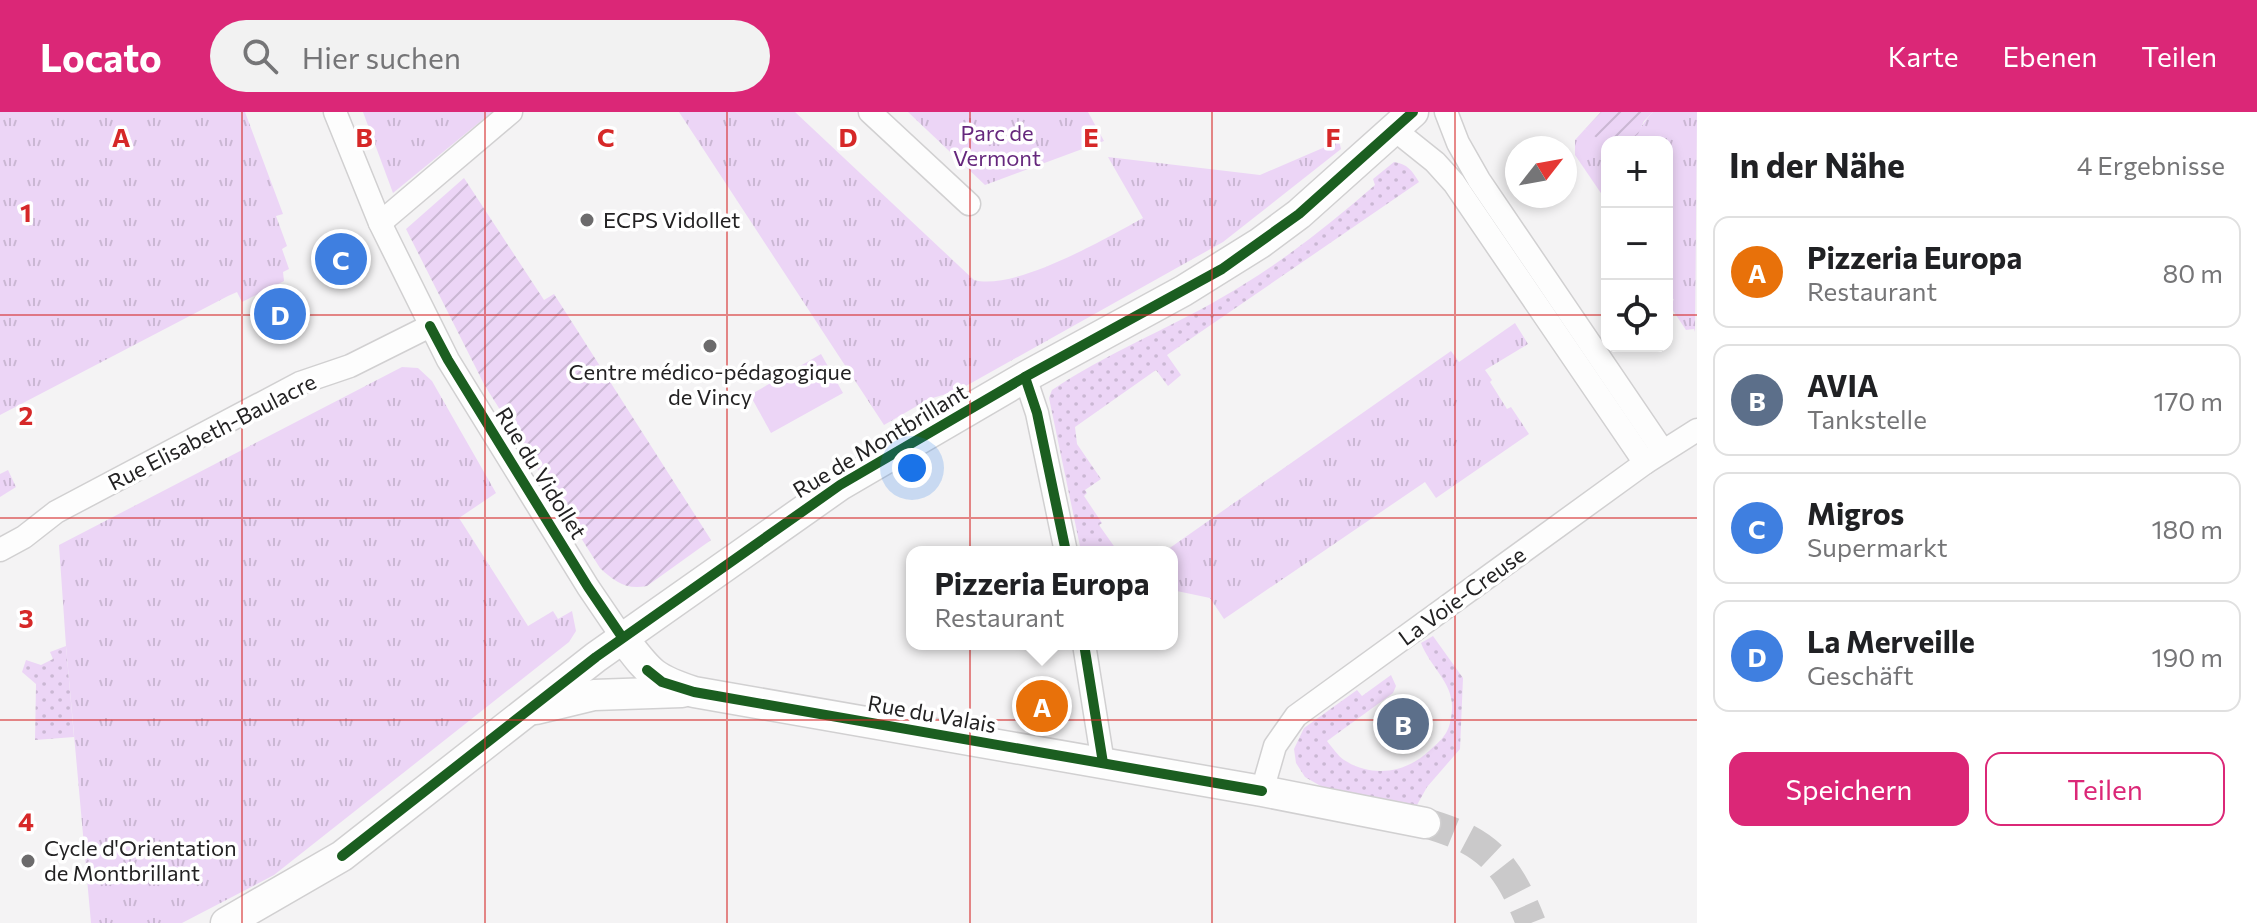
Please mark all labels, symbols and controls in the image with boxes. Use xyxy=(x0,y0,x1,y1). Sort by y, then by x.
search box xyxy=(210,20,770,92)
text: Locato xyxy=(40,33,162,80)
icon: search xyxy=(238,34,282,78)
text: Hier suchen xyxy=(302,38,461,75)
text: Karte xyxy=(1888,39,1959,73)
text: Ebenen xyxy=(2003,39,2097,73)
text: Teilen xyxy=(2141,39,2217,73)
park label: Parc de Vermont xyxy=(953,119,1041,171)
text: A xyxy=(112,121,131,152)
text: B xyxy=(355,121,373,152)
text: C xyxy=(597,121,615,152)
text: D xyxy=(838,121,858,152)
text: E xyxy=(1083,121,1099,152)
text: F xyxy=(1325,121,1341,152)
north arrow xyxy=(1505,136,1577,208)
map controls xyxy=(1601,136,1673,352)
button: + xyxy=(1601,136,1673,208)
text: In der Nähe xyxy=(1729,143,1905,185)
text: 4 Ergebnisse xyxy=(2077,149,2225,180)
text: 1 xyxy=(20,196,32,227)
place label: ECPS Vidollet xyxy=(603,206,740,233)
button: − xyxy=(1601,208,1673,280)
marker: ECPS Vidollet xyxy=(578,211,596,229)
pin: C xyxy=(315,229,367,289)
text: Pizzeria Europa xyxy=(1807,238,2022,275)
text: A xyxy=(1748,257,1766,288)
text: 80 m xyxy=(2163,257,2223,288)
text: Restaurant xyxy=(1807,275,1937,306)
button: locate xyxy=(1601,280,1673,352)
pin: D xyxy=(254,284,306,344)
marker: Centre médico-pédagogique de Vincy xyxy=(701,337,719,355)
place label: Centre médico-pédagogique de Vincy xyxy=(568,358,852,410)
text: AVIA xyxy=(1807,366,1879,403)
street label: Rue Elisabeth-Baulacre xyxy=(103,367,320,496)
street label: Rue de Montbrillant xyxy=(788,378,972,503)
text: B xyxy=(1748,385,1766,416)
text: 170 m xyxy=(2154,385,2223,416)
text: 2 xyxy=(19,399,33,430)
street label: Rue du Vidollet xyxy=(490,402,593,544)
text: Tankstelle xyxy=(1807,403,1927,434)
your location xyxy=(892,448,932,488)
text: Migros xyxy=(1807,494,1904,531)
text: C xyxy=(1748,513,1766,544)
text: 180 m xyxy=(2151,513,2223,544)
text: Supermarkt xyxy=(1807,531,1948,562)
street label: La Voie-Creuse xyxy=(1393,540,1531,651)
popup xyxy=(906,546,1178,650)
text: Pizzeria Europa xyxy=(934,564,1150,601)
text: Restaurant xyxy=(934,601,1065,632)
text: 3 xyxy=(18,602,34,633)
text: La Merveille xyxy=(1807,622,1975,659)
text: D xyxy=(1747,641,1767,672)
text: 190 m xyxy=(2151,641,2223,672)
text: Geschäft xyxy=(1807,659,1914,690)
pin: A xyxy=(1016,676,1068,736)
street label: Rue du Valais xyxy=(866,689,999,738)
pin: B xyxy=(1377,694,1429,754)
button: Speichern xyxy=(1729,752,1969,826)
button: Teilen xyxy=(1985,752,2225,826)
text: 4 xyxy=(18,805,34,836)
place label: Cycle d'Orientation de Montbrillant xyxy=(44,834,237,886)
marker: Cycle d'Orientation de Montbrillant xyxy=(19,852,37,870)

